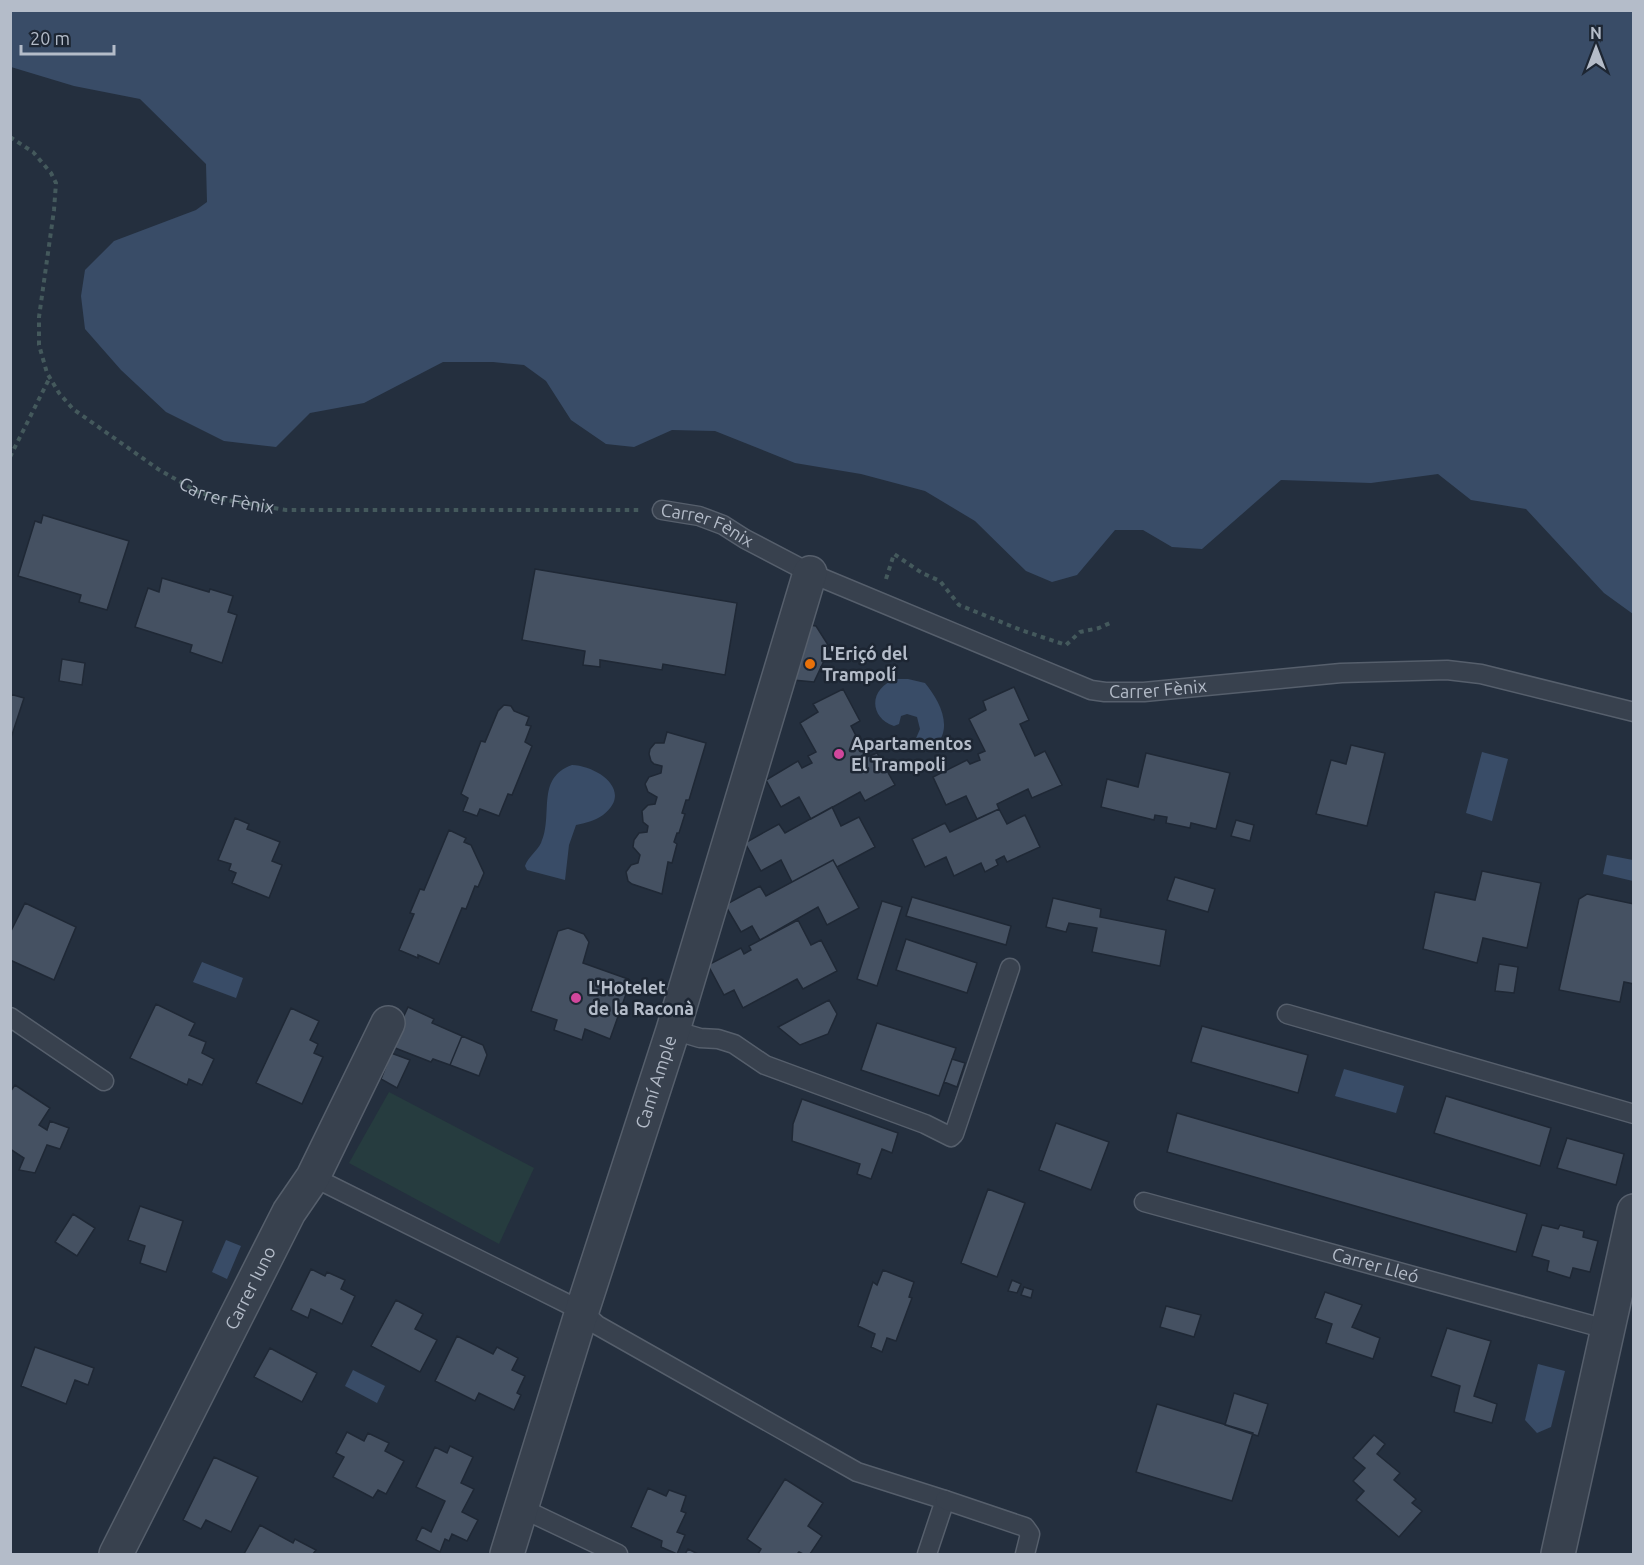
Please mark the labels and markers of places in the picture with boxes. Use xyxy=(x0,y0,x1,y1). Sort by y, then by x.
place label: L'Eriçó del Trampolí xyxy=(822,643,908,684)
marker: L'Eriçó del Trampolí xyxy=(803,657,817,671)
place label: Apartamentos El Trampoli xyxy=(851,733,972,774)
marker: Apartamentos El Trampoli xyxy=(832,747,846,761)
place label: L'Hotelet de la Raconà xyxy=(588,977,694,1018)
marker: L'Hotelet de la Raconà xyxy=(569,991,583,1005)

